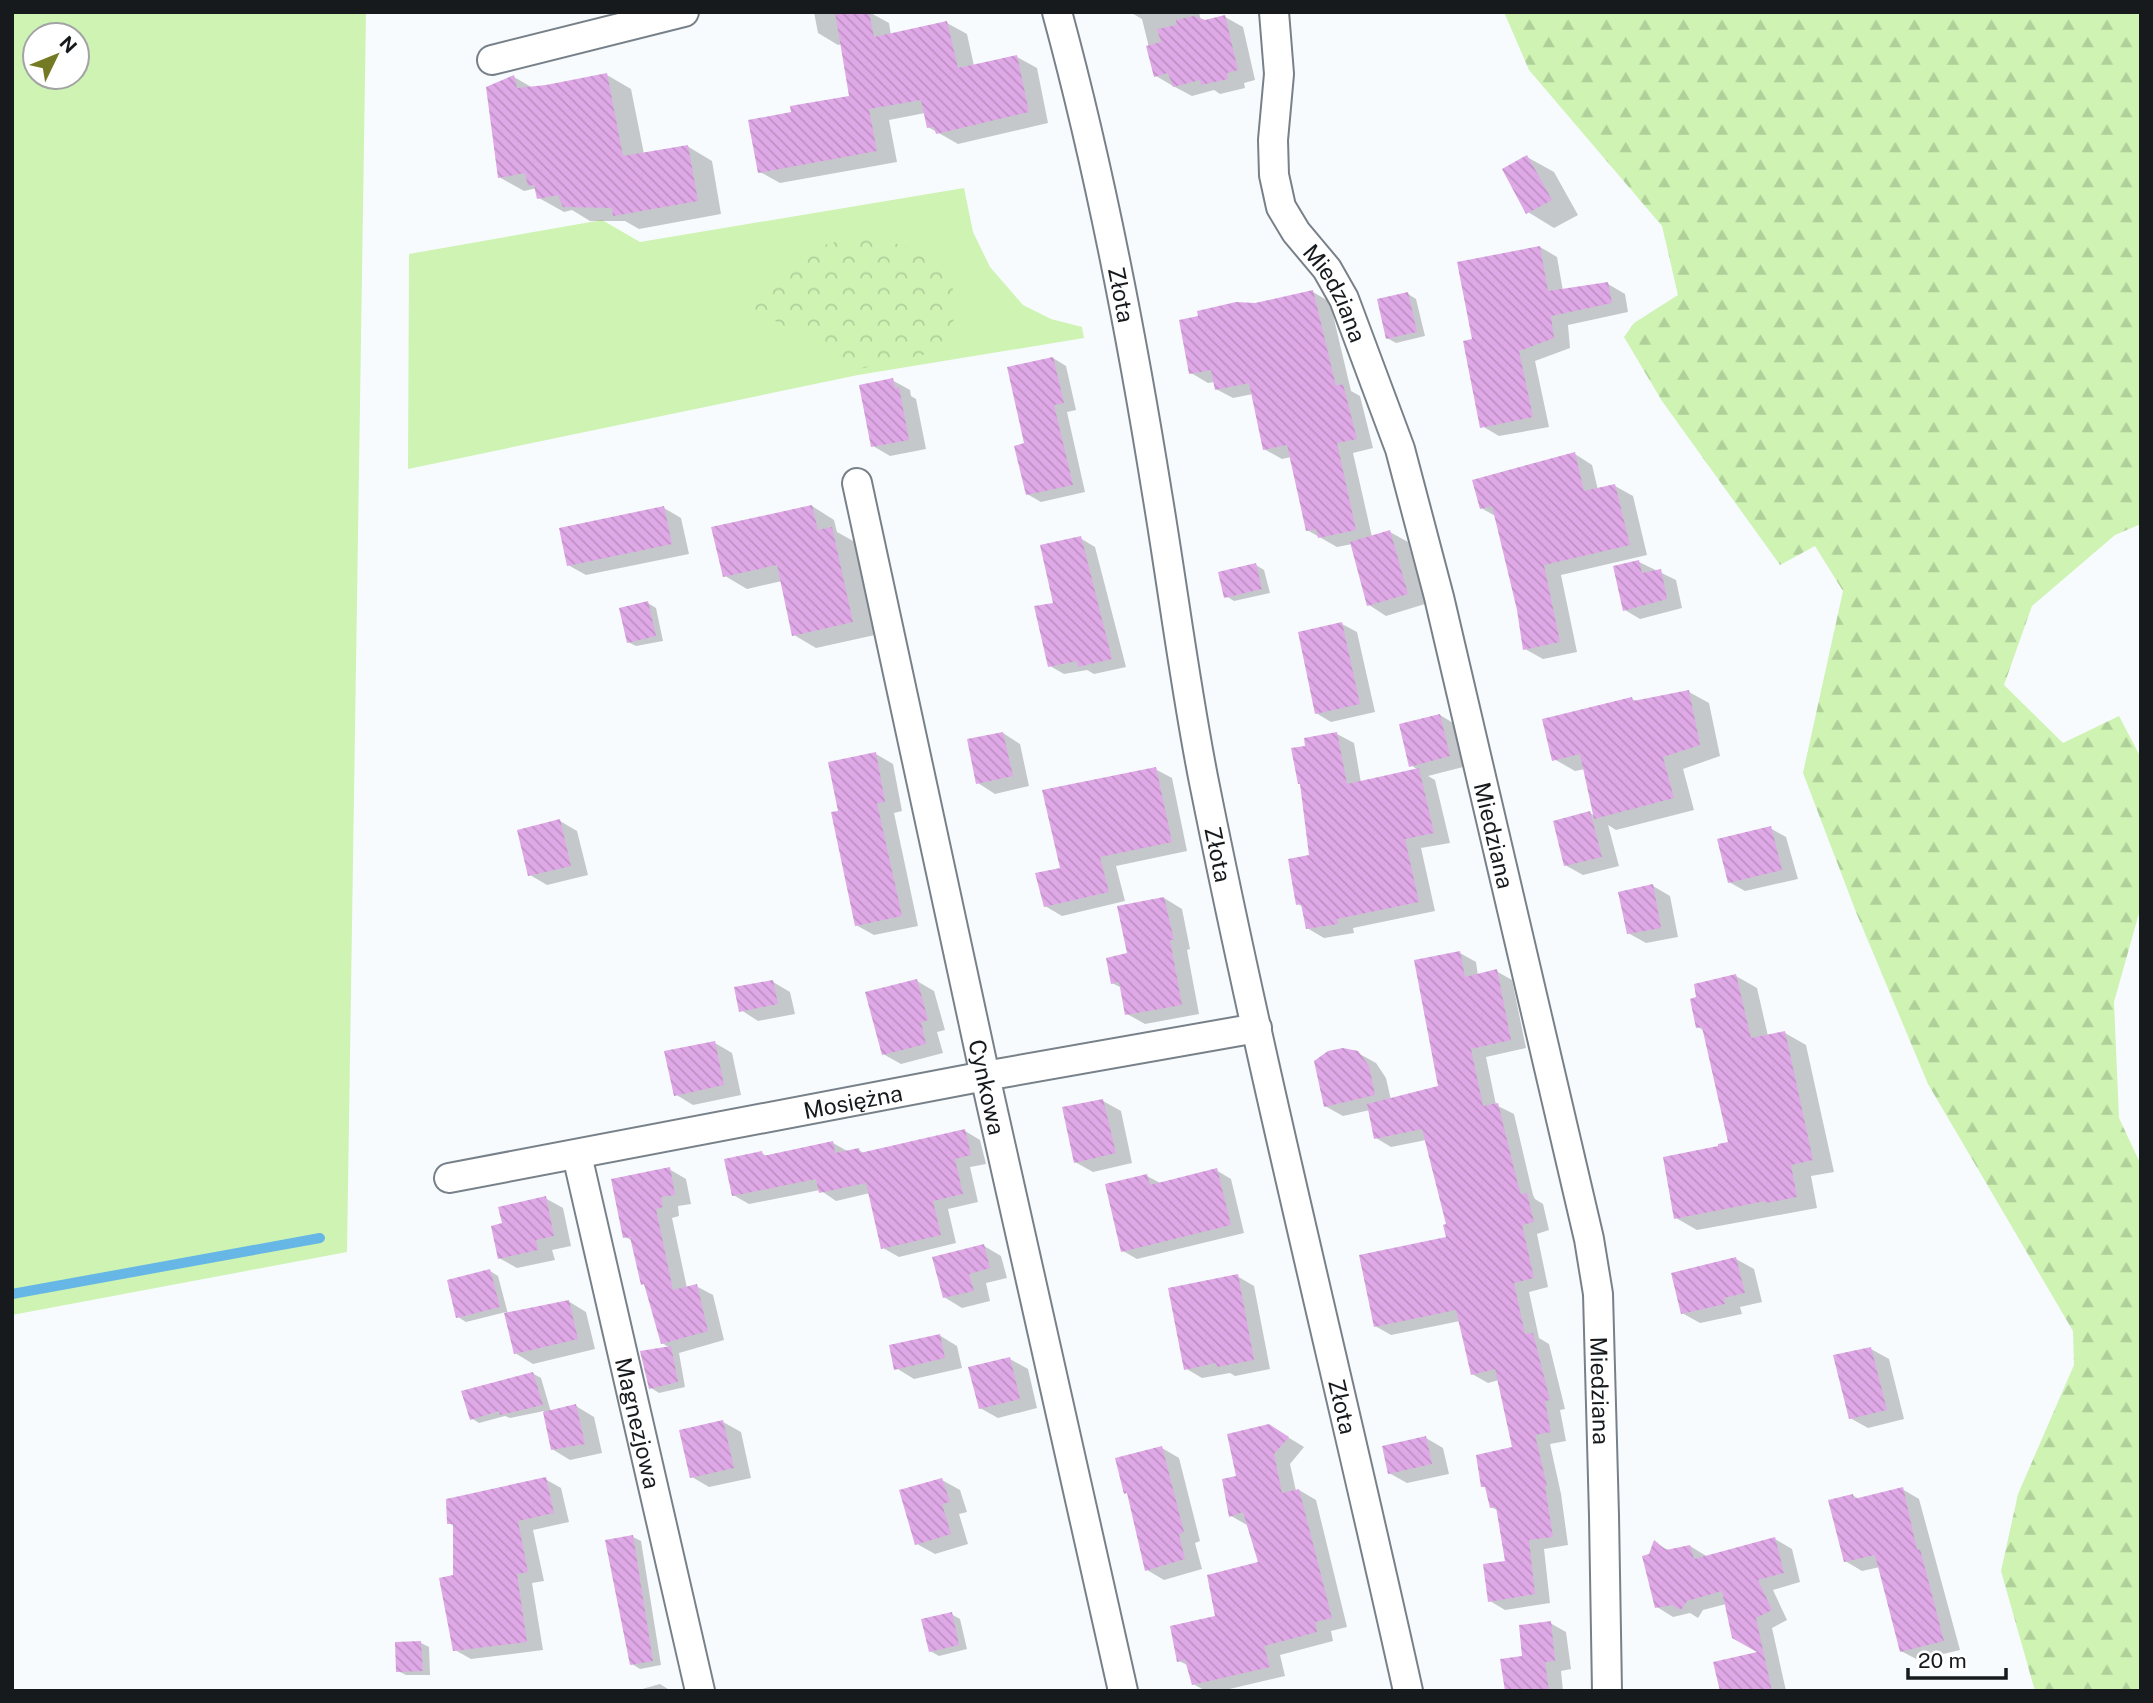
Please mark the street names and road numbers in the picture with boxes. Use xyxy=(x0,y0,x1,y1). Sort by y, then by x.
street label: Miedziana xyxy=(1298,238,1372,346)
street label: Złota xyxy=(1103,264,1141,325)
street label: Miedziana xyxy=(1469,779,1520,891)
street label: Złota xyxy=(1200,824,1238,884)
street label: Cynkowa xyxy=(964,1037,1011,1137)
street label: Mosiężna xyxy=(801,1079,905,1124)
street label: Miedziana xyxy=(1586,1336,1616,1445)
street label: Magnezjowa xyxy=(610,1355,667,1491)
street label: Złota xyxy=(1324,1376,1363,1437)

